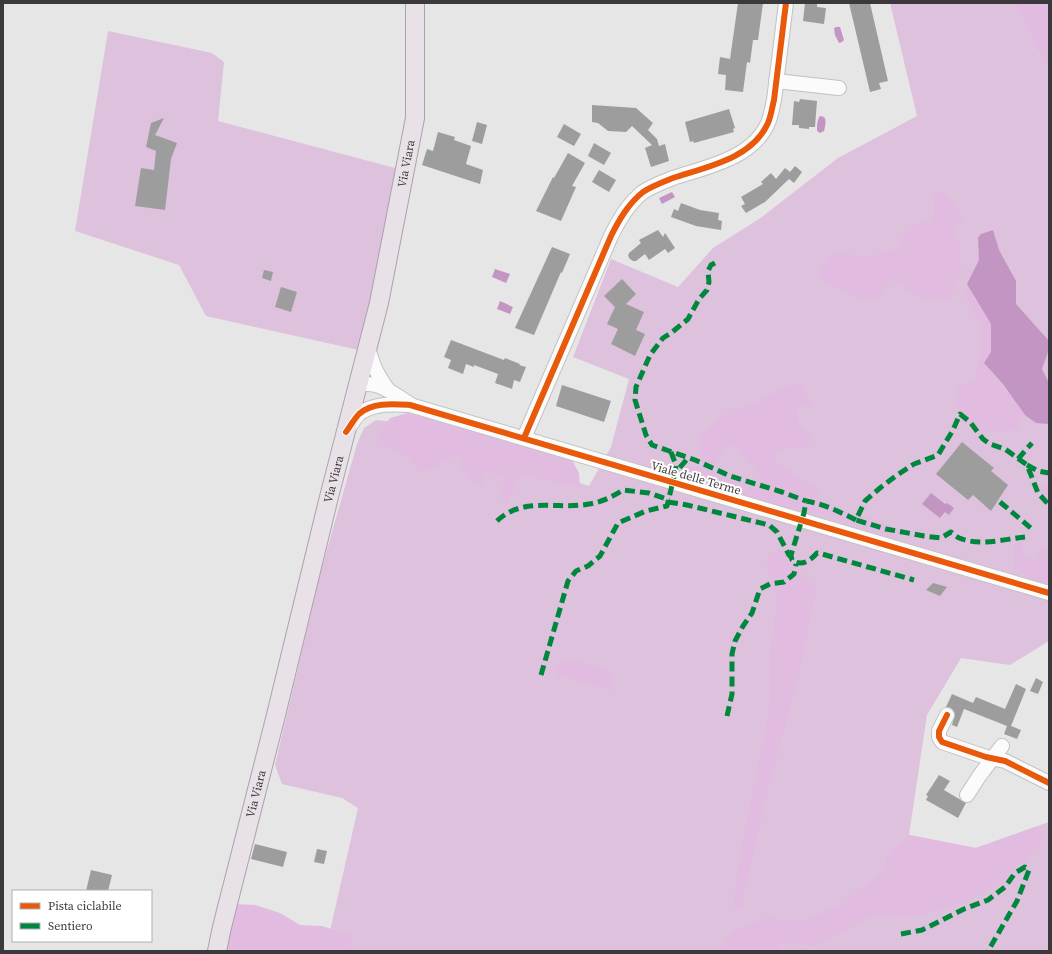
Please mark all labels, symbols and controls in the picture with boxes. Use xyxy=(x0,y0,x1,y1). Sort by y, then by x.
street label: Via Viara xyxy=(394,137,419,189)
street label: Via Viara xyxy=(320,453,348,505)
street label: Viale delle Terme xyxy=(649,457,743,499)
street label: Via Viara xyxy=(242,768,270,819)
legend xyxy=(12,890,152,942)
text: Pista ciclabile xyxy=(48,898,122,914)
text: Sentiero xyxy=(48,918,93,934)

